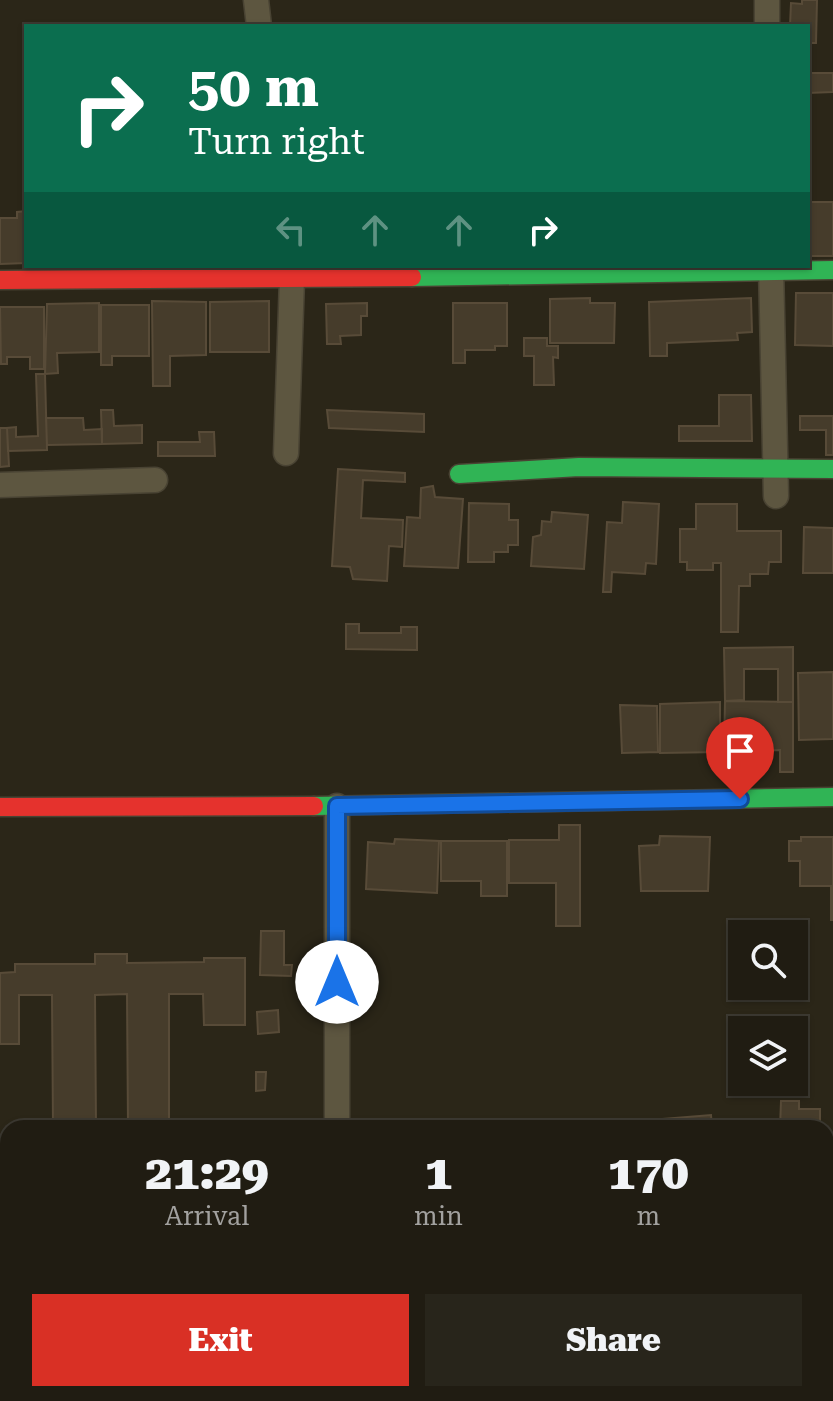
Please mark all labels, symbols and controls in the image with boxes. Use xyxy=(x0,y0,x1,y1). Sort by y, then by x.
text: 50 m xyxy=(188,54,319,120)
icon: right xyxy=(56,56,160,160)
text: Turn right xyxy=(188,121,365,163)
icon: left xyxy=(269,208,313,252)
icon: ahead xyxy=(353,208,397,252)
icon: ahead xyxy=(437,208,481,252)
icon: right xyxy=(521,208,565,252)
pin xyxy=(706,717,774,799)
icon: arrive xyxy=(718,729,762,773)
map controls xyxy=(728,920,808,1096)
button: search xyxy=(728,920,808,1000)
position arrow xyxy=(295,940,379,1024)
button: layers xyxy=(728,1016,808,1096)
text: 21:29 xyxy=(145,1145,269,1201)
text: 1 xyxy=(425,1145,452,1201)
text: 170 xyxy=(608,1145,689,1201)
text: Arrival xyxy=(165,1201,249,1231)
text: min xyxy=(414,1201,463,1231)
text: m xyxy=(637,1201,660,1231)
button: Exit xyxy=(32,1294,409,1386)
button: Share xyxy=(425,1294,802,1386)

